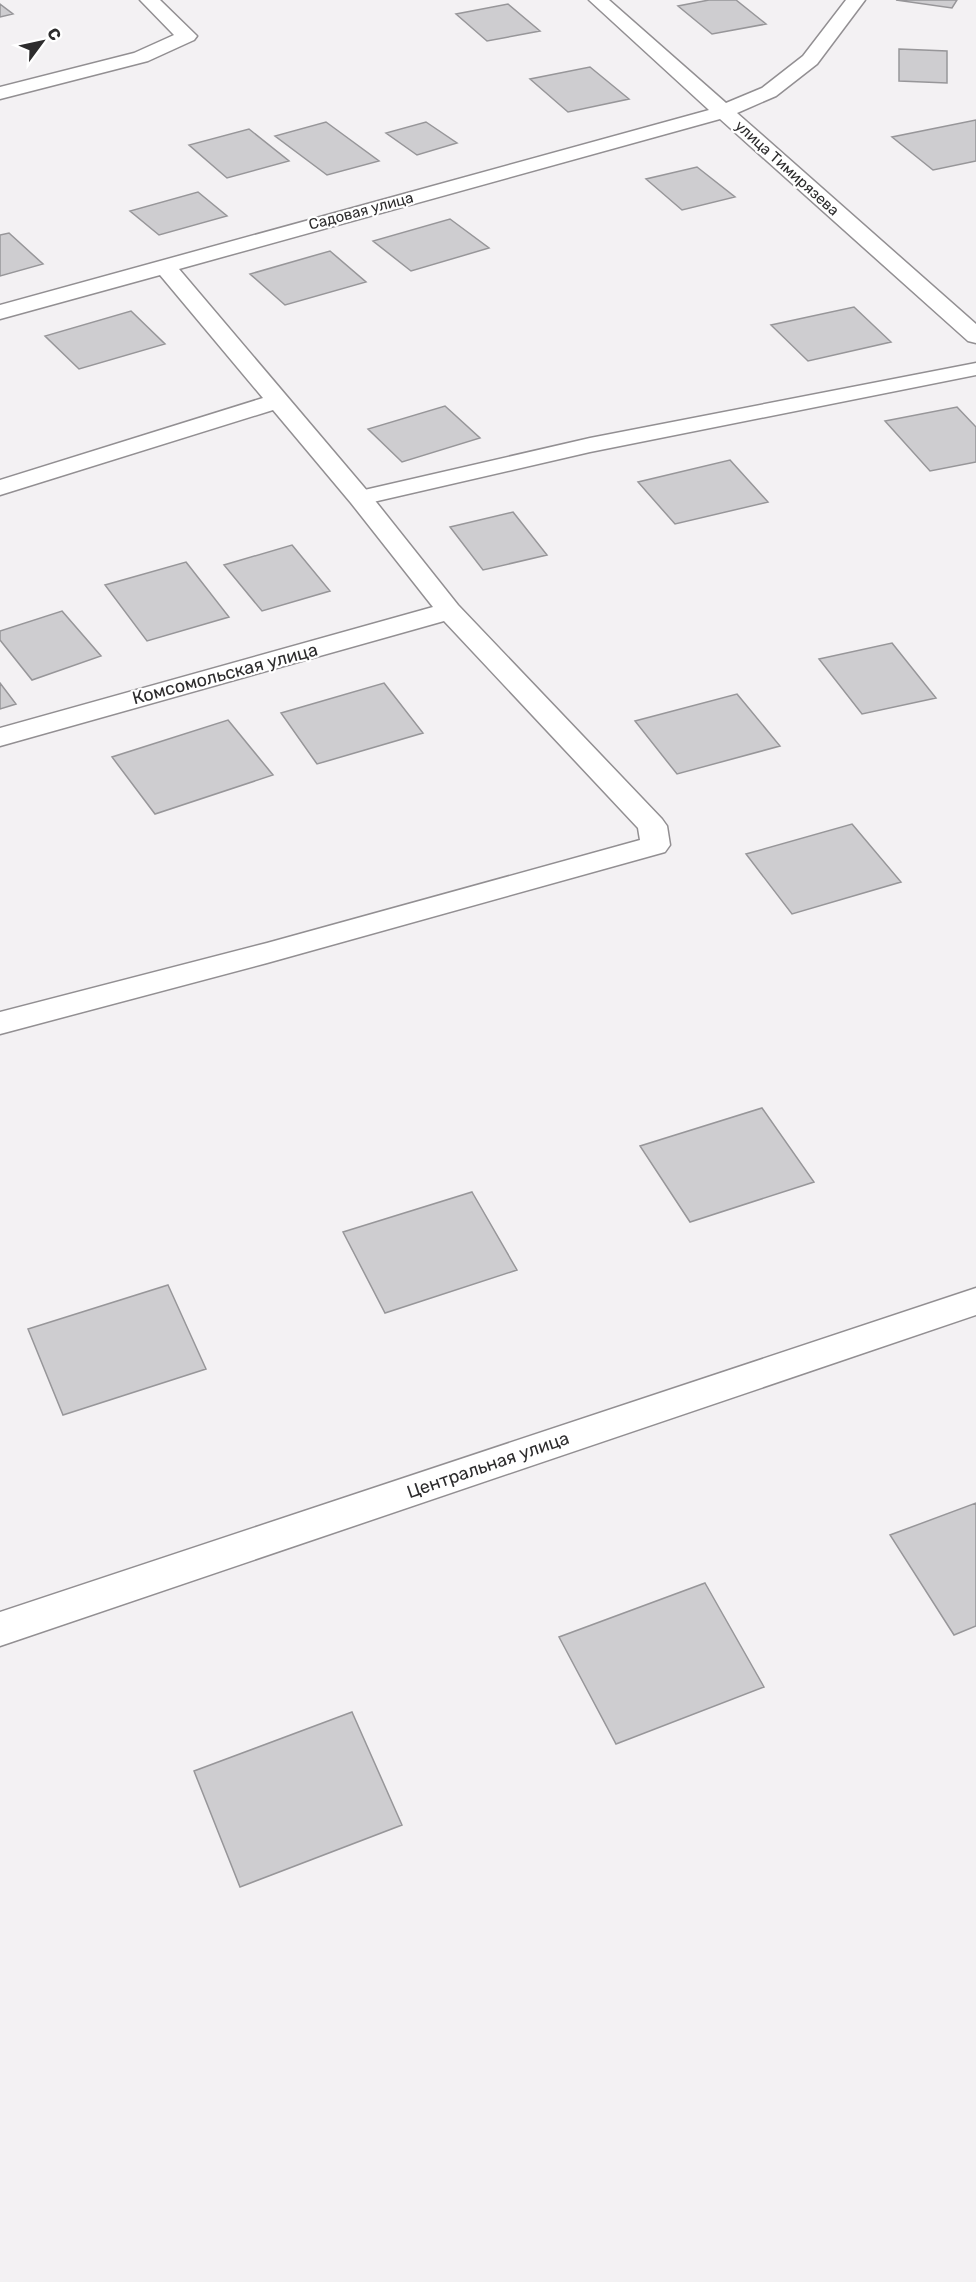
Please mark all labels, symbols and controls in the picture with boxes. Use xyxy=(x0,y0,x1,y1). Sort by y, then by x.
north arrow xyxy=(12,12,72,72)
text: С xyxy=(43,24,65,44)
street label: улица Тимирязева xyxy=(731,117,843,219)
street label: Садовая улица xyxy=(307,188,415,234)
street label: Комсомольская улица xyxy=(130,639,320,709)
street label: Центральная улица xyxy=(404,1427,572,1503)

